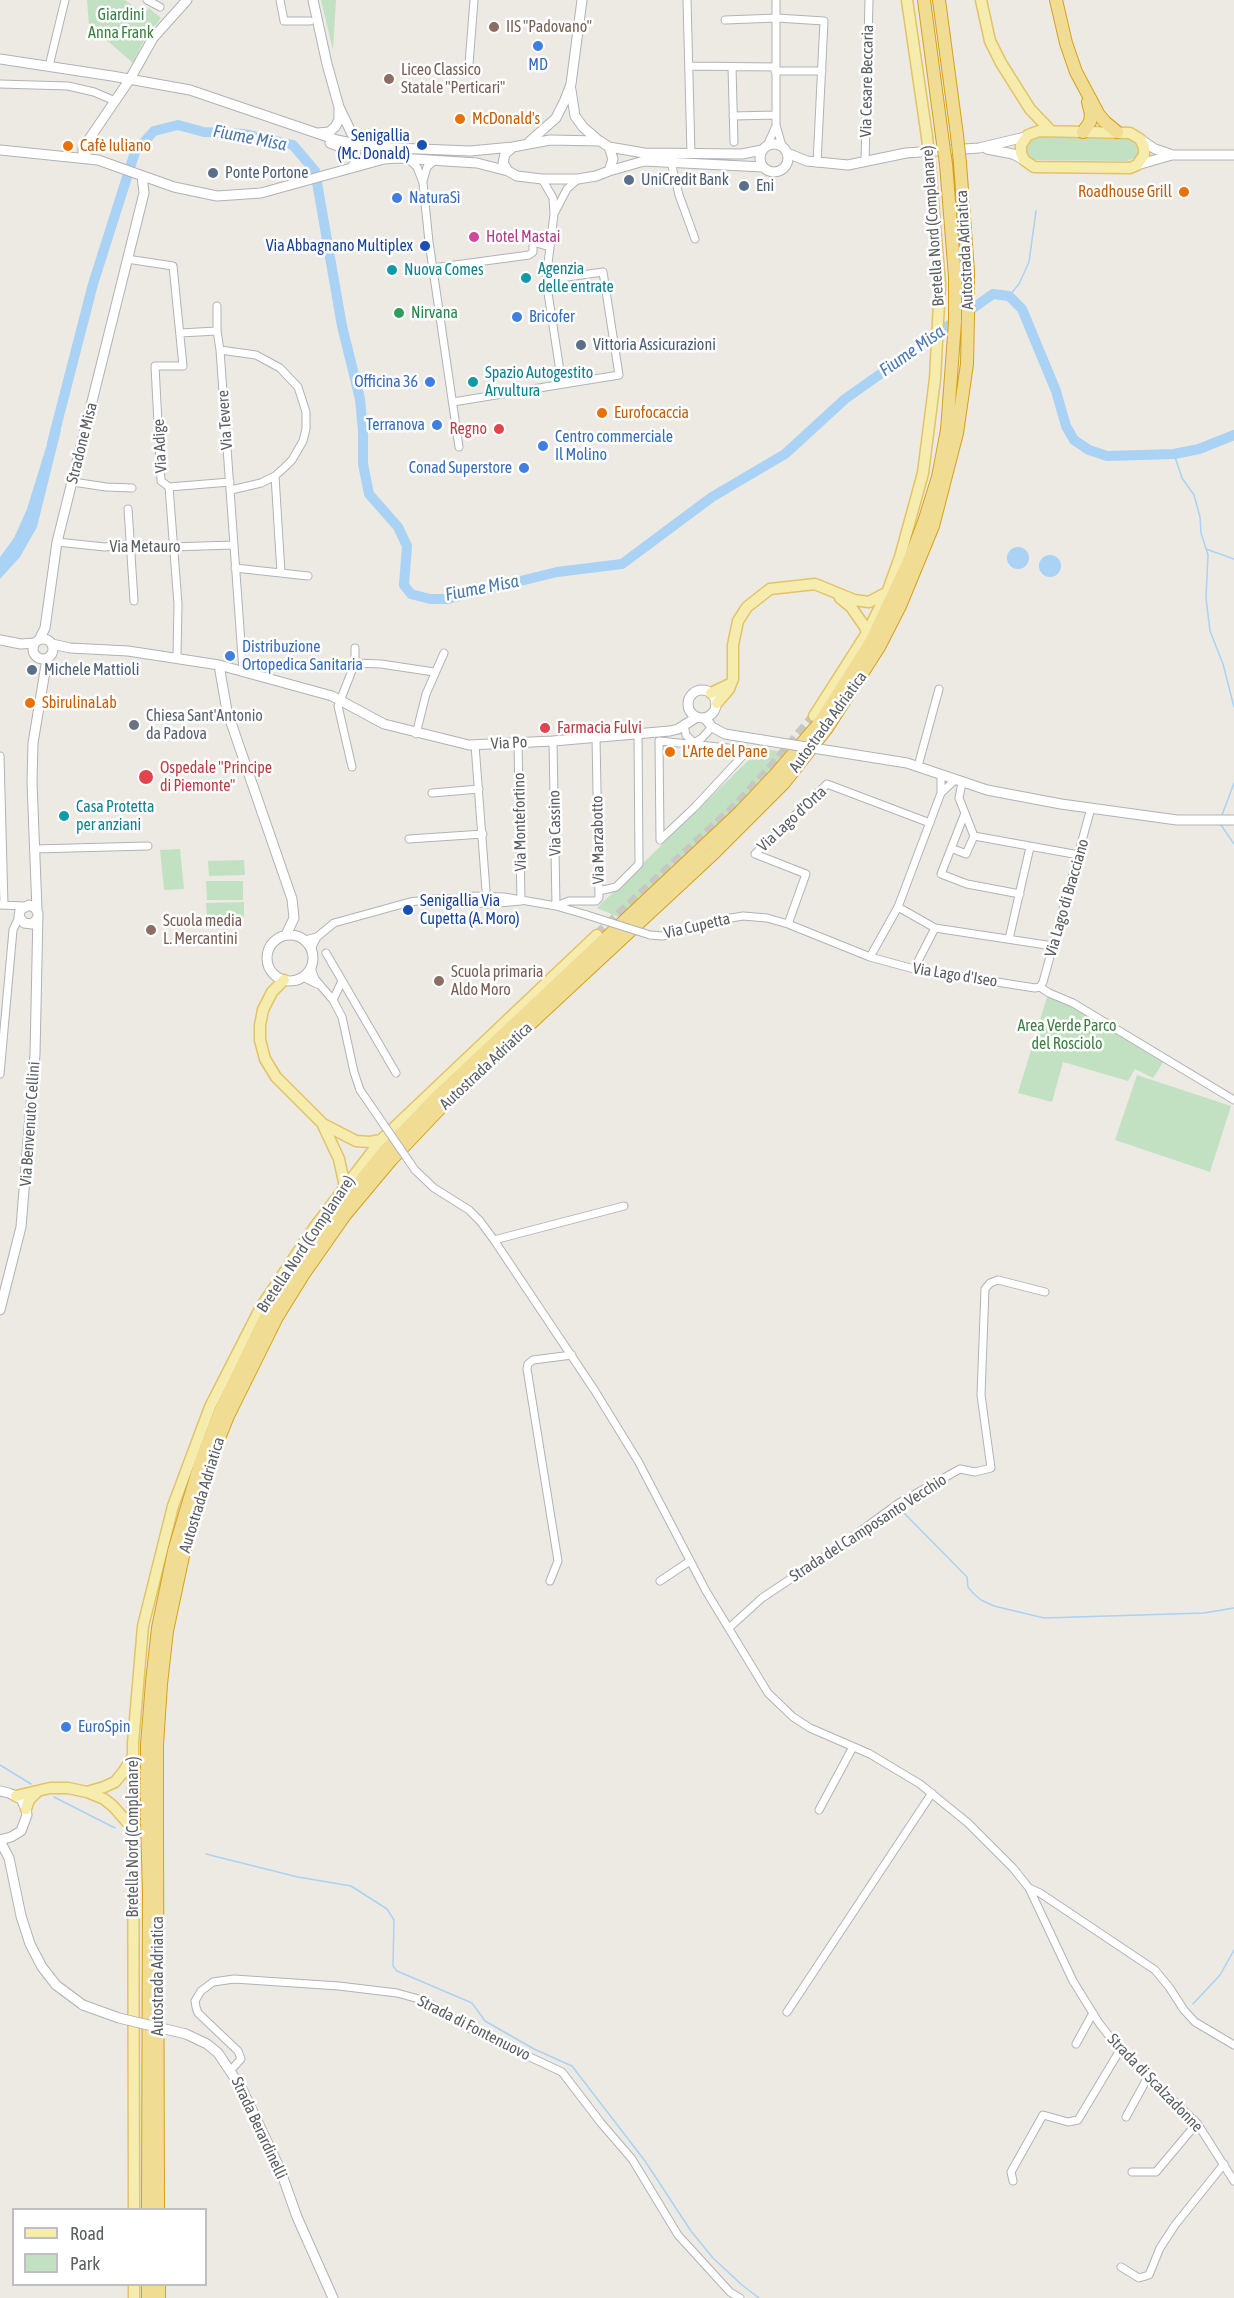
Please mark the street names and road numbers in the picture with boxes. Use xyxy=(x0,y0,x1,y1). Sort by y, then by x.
street label: Via Cesare Beccaria xyxy=(856,24,878,138)
street label: Bretella Nord (Complanare) xyxy=(918,145,948,307)
street label: Autostrada Adriatica xyxy=(952,190,978,310)
street label: Via Tevere xyxy=(213,389,237,451)
street label: Stradone Misa xyxy=(63,400,101,486)
street label: Via Adige xyxy=(149,418,171,474)
street label: Via Metauro xyxy=(109,537,181,557)
street label: Autostrada Adriatica xyxy=(785,668,871,776)
street label: Via Po xyxy=(490,732,528,754)
street label: Via Montefortino xyxy=(510,772,530,872)
street label: Via Lago d'Orta xyxy=(754,782,830,856)
street label: Via Cassino xyxy=(545,790,565,856)
street label: Via Marzabotto xyxy=(588,795,608,885)
street label: Via Lago di Bracciano xyxy=(1041,837,1093,959)
street label: Via Cupetta xyxy=(662,909,732,943)
street label: Via Lago d'Iseo xyxy=(911,959,999,991)
street label: Autostrada Adriatica xyxy=(436,1018,536,1114)
street label: Via Benvenuto Cellini xyxy=(16,1061,44,1187)
street label: Bretella Nord (Complanare) xyxy=(253,1172,359,1316)
street label: Autostrada Adriatica xyxy=(175,1435,229,1555)
street label: Strada del Camposanto Vecchio xyxy=(786,1470,950,1586)
street label: Bretella Nord (Complanare) xyxy=(123,1756,143,1918)
street label: Autostrada Adriatica xyxy=(148,1916,168,2036)
street label: Strada di Fontenuovo xyxy=(415,1991,533,2065)
street label: Strada di Scalzadonne xyxy=(1103,2030,1207,2136)
street label: Strada Berardinelli xyxy=(227,2074,291,2182)

